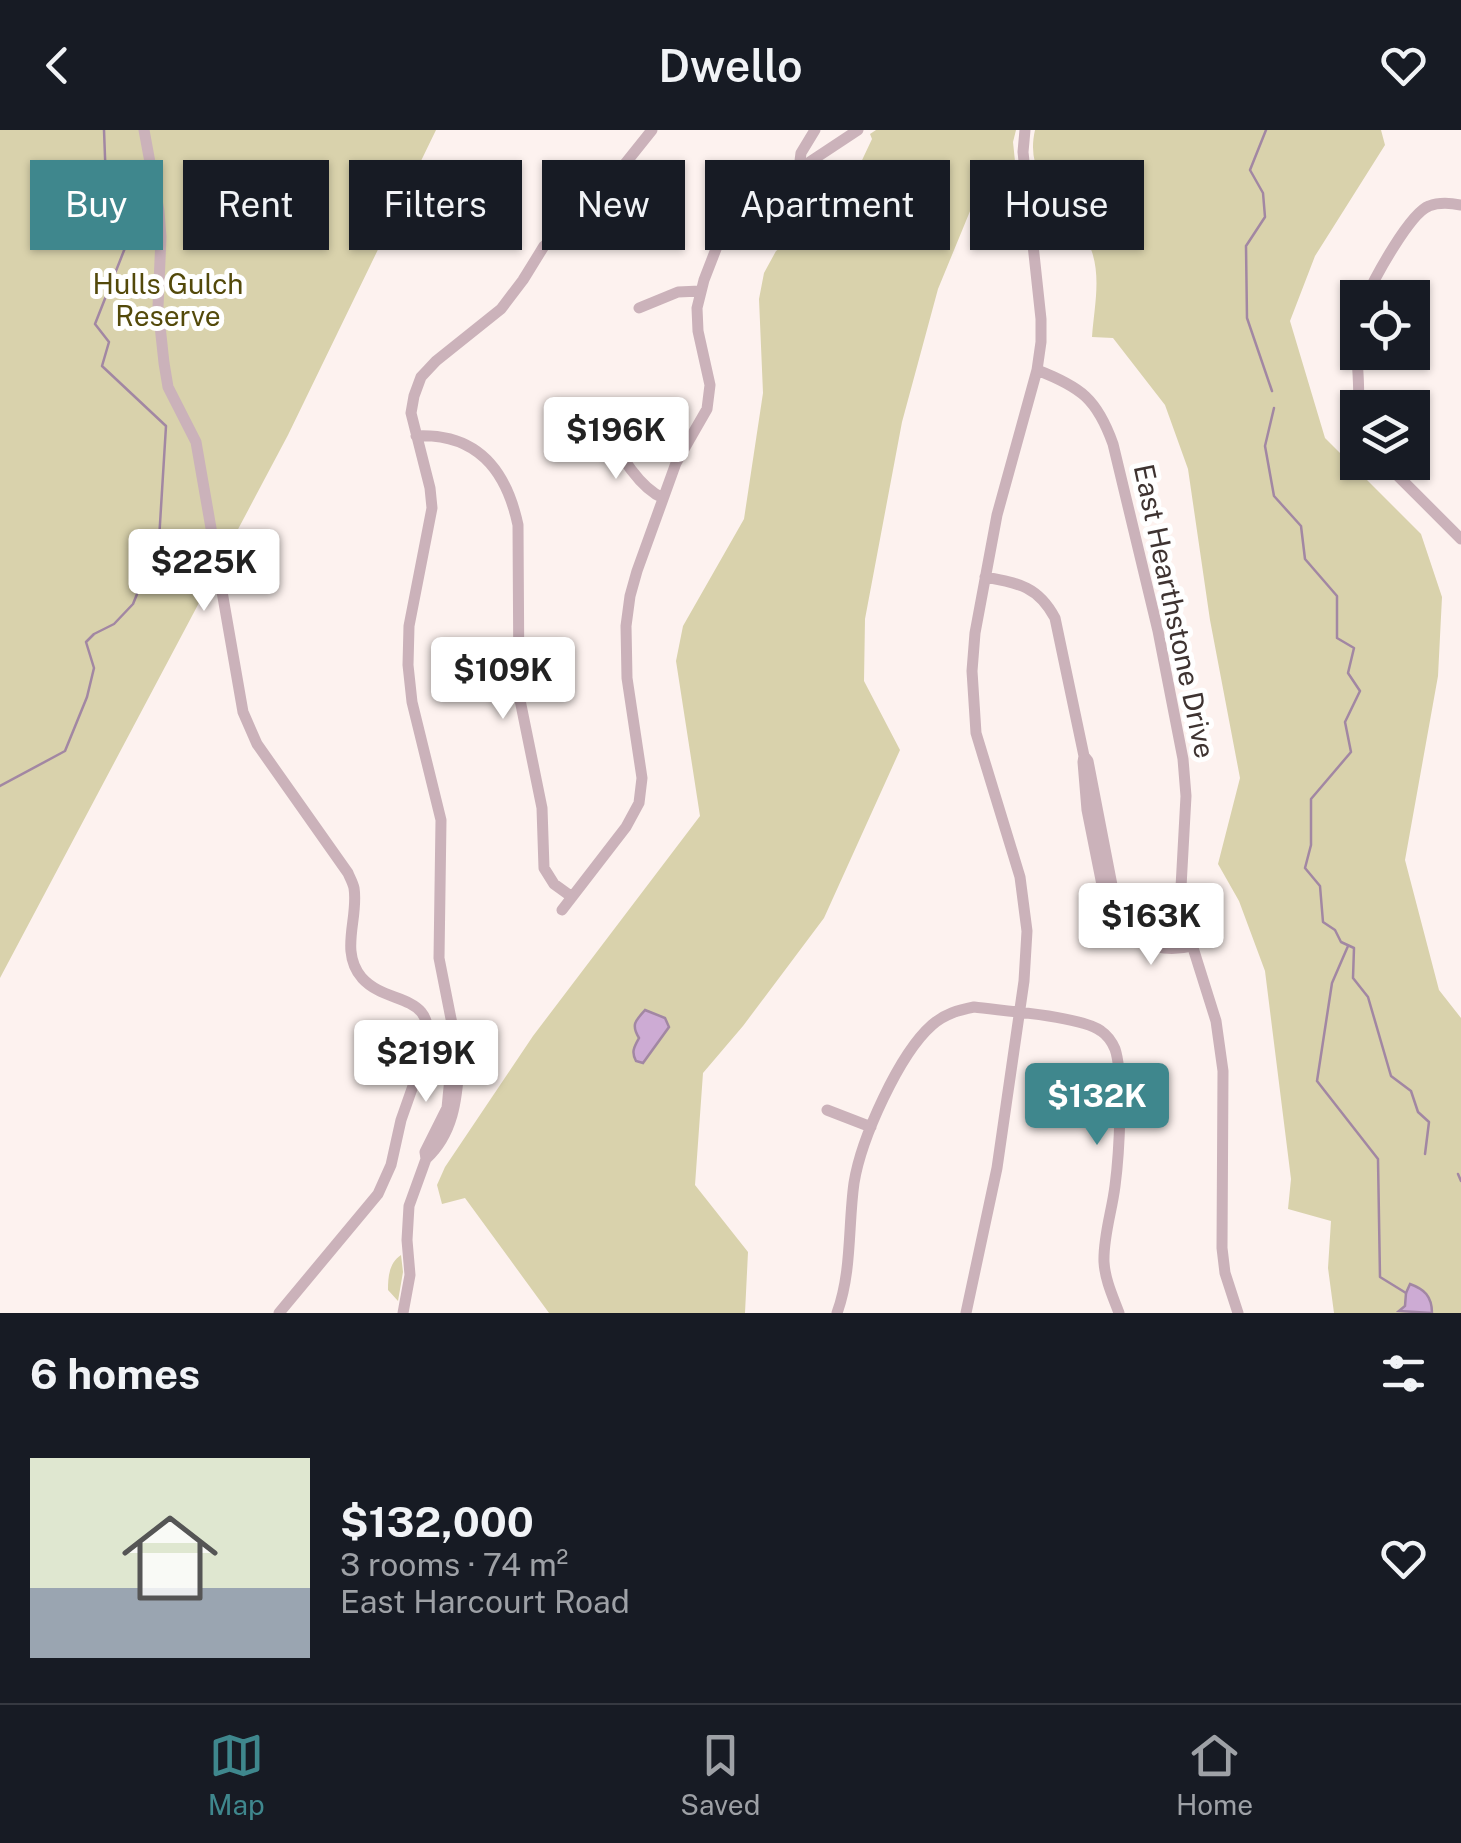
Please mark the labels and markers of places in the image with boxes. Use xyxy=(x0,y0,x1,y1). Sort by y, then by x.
pin: $196K xyxy=(546,397,686,482)
pin: $225K xyxy=(134,529,274,614)
pin: $109K xyxy=(433,637,573,722)
pin: $163K xyxy=(1081,883,1221,968)
pin: $219K xyxy=(356,1020,496,1105)
pin: $132K xyxy=(1027,1063,1167,1148)

